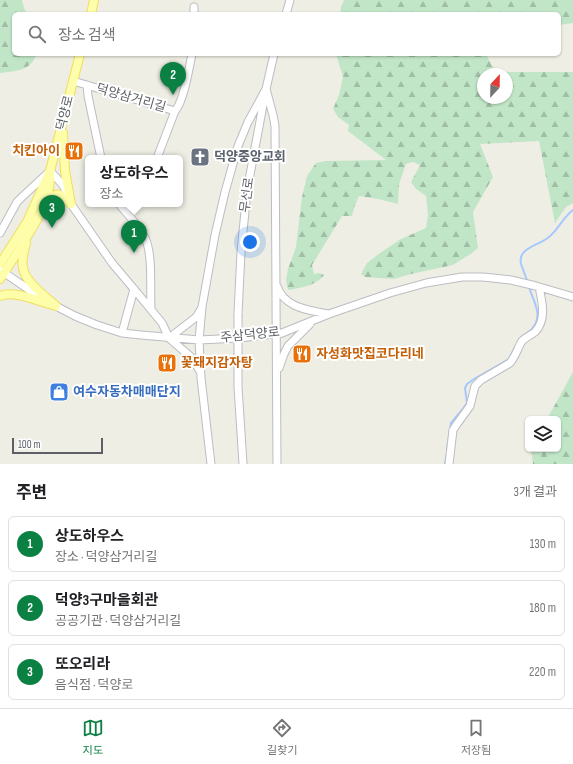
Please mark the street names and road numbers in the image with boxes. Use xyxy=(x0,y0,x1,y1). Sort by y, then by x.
street label: 덕양삼거리길 xyxy=(94,80,168,116)
street label: 덕양로 xyxy=(53,94,77,132)
street label: 무선로 xyxy=(237,176,257,214)
street label: 주삼덕양로 xyxy=(219,324,281,346)

